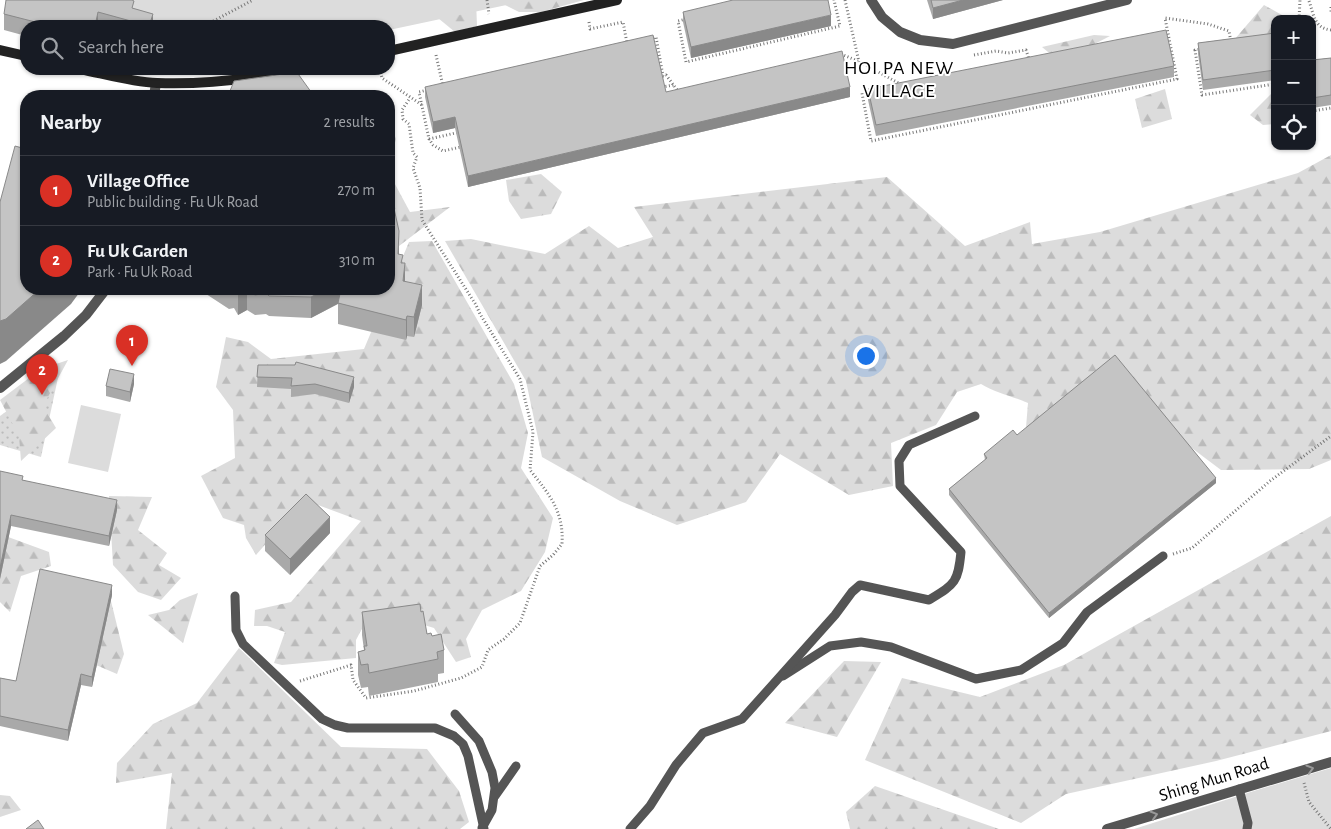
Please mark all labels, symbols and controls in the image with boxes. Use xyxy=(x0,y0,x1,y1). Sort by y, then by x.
map controls xyxy=(1271,15,1316,150)
button: + xyxy=(1271,15,1316,60)
search box xyxy=(20,20,395,75)
icon: search xyxy=(38,34,66,62)
text: Search here xyxy=(78,38,164,57)
district label: HOI PA NEW VILLAGE xyxy=(844,58,954,101)
button: − xyxy=(1271,60,1316,105)
button: locate xyxy=(1271,105,1316,150)
text: Nearby xyxy=(40,112,101,133)
text: 2 results xyxy=(323,114,375,130)
text: Village Office xyxy=(87,172,190,191)
text: 1 xyxy=(53,182,59,198)
text: 270 m xyxy=(337,182,375,198)
text: Public building · Fu Uk Road xyxy=(87,194,258,210)
text: Fu Uk Garden xyxy=(87,242,188,261)
text: 2 xyxy=(52,252,60,268)
text: 310 m xyxy=(339,252,375,268)
text: Park · Fu Uk Road xyxy=(87,264,192,280)
pin: 1 xyxy=(116,325,148,366)
your location xyxy=(853,343,879,369)
pin: 2 xyxy=(26,354,58,395)
street label: Shing Mun Road xyxy=(1157,755,1271,805)
one-way arrow xyxy=(1305,764,1313,774)
one-way arrow xyxy=(1149,811,1157,821)

